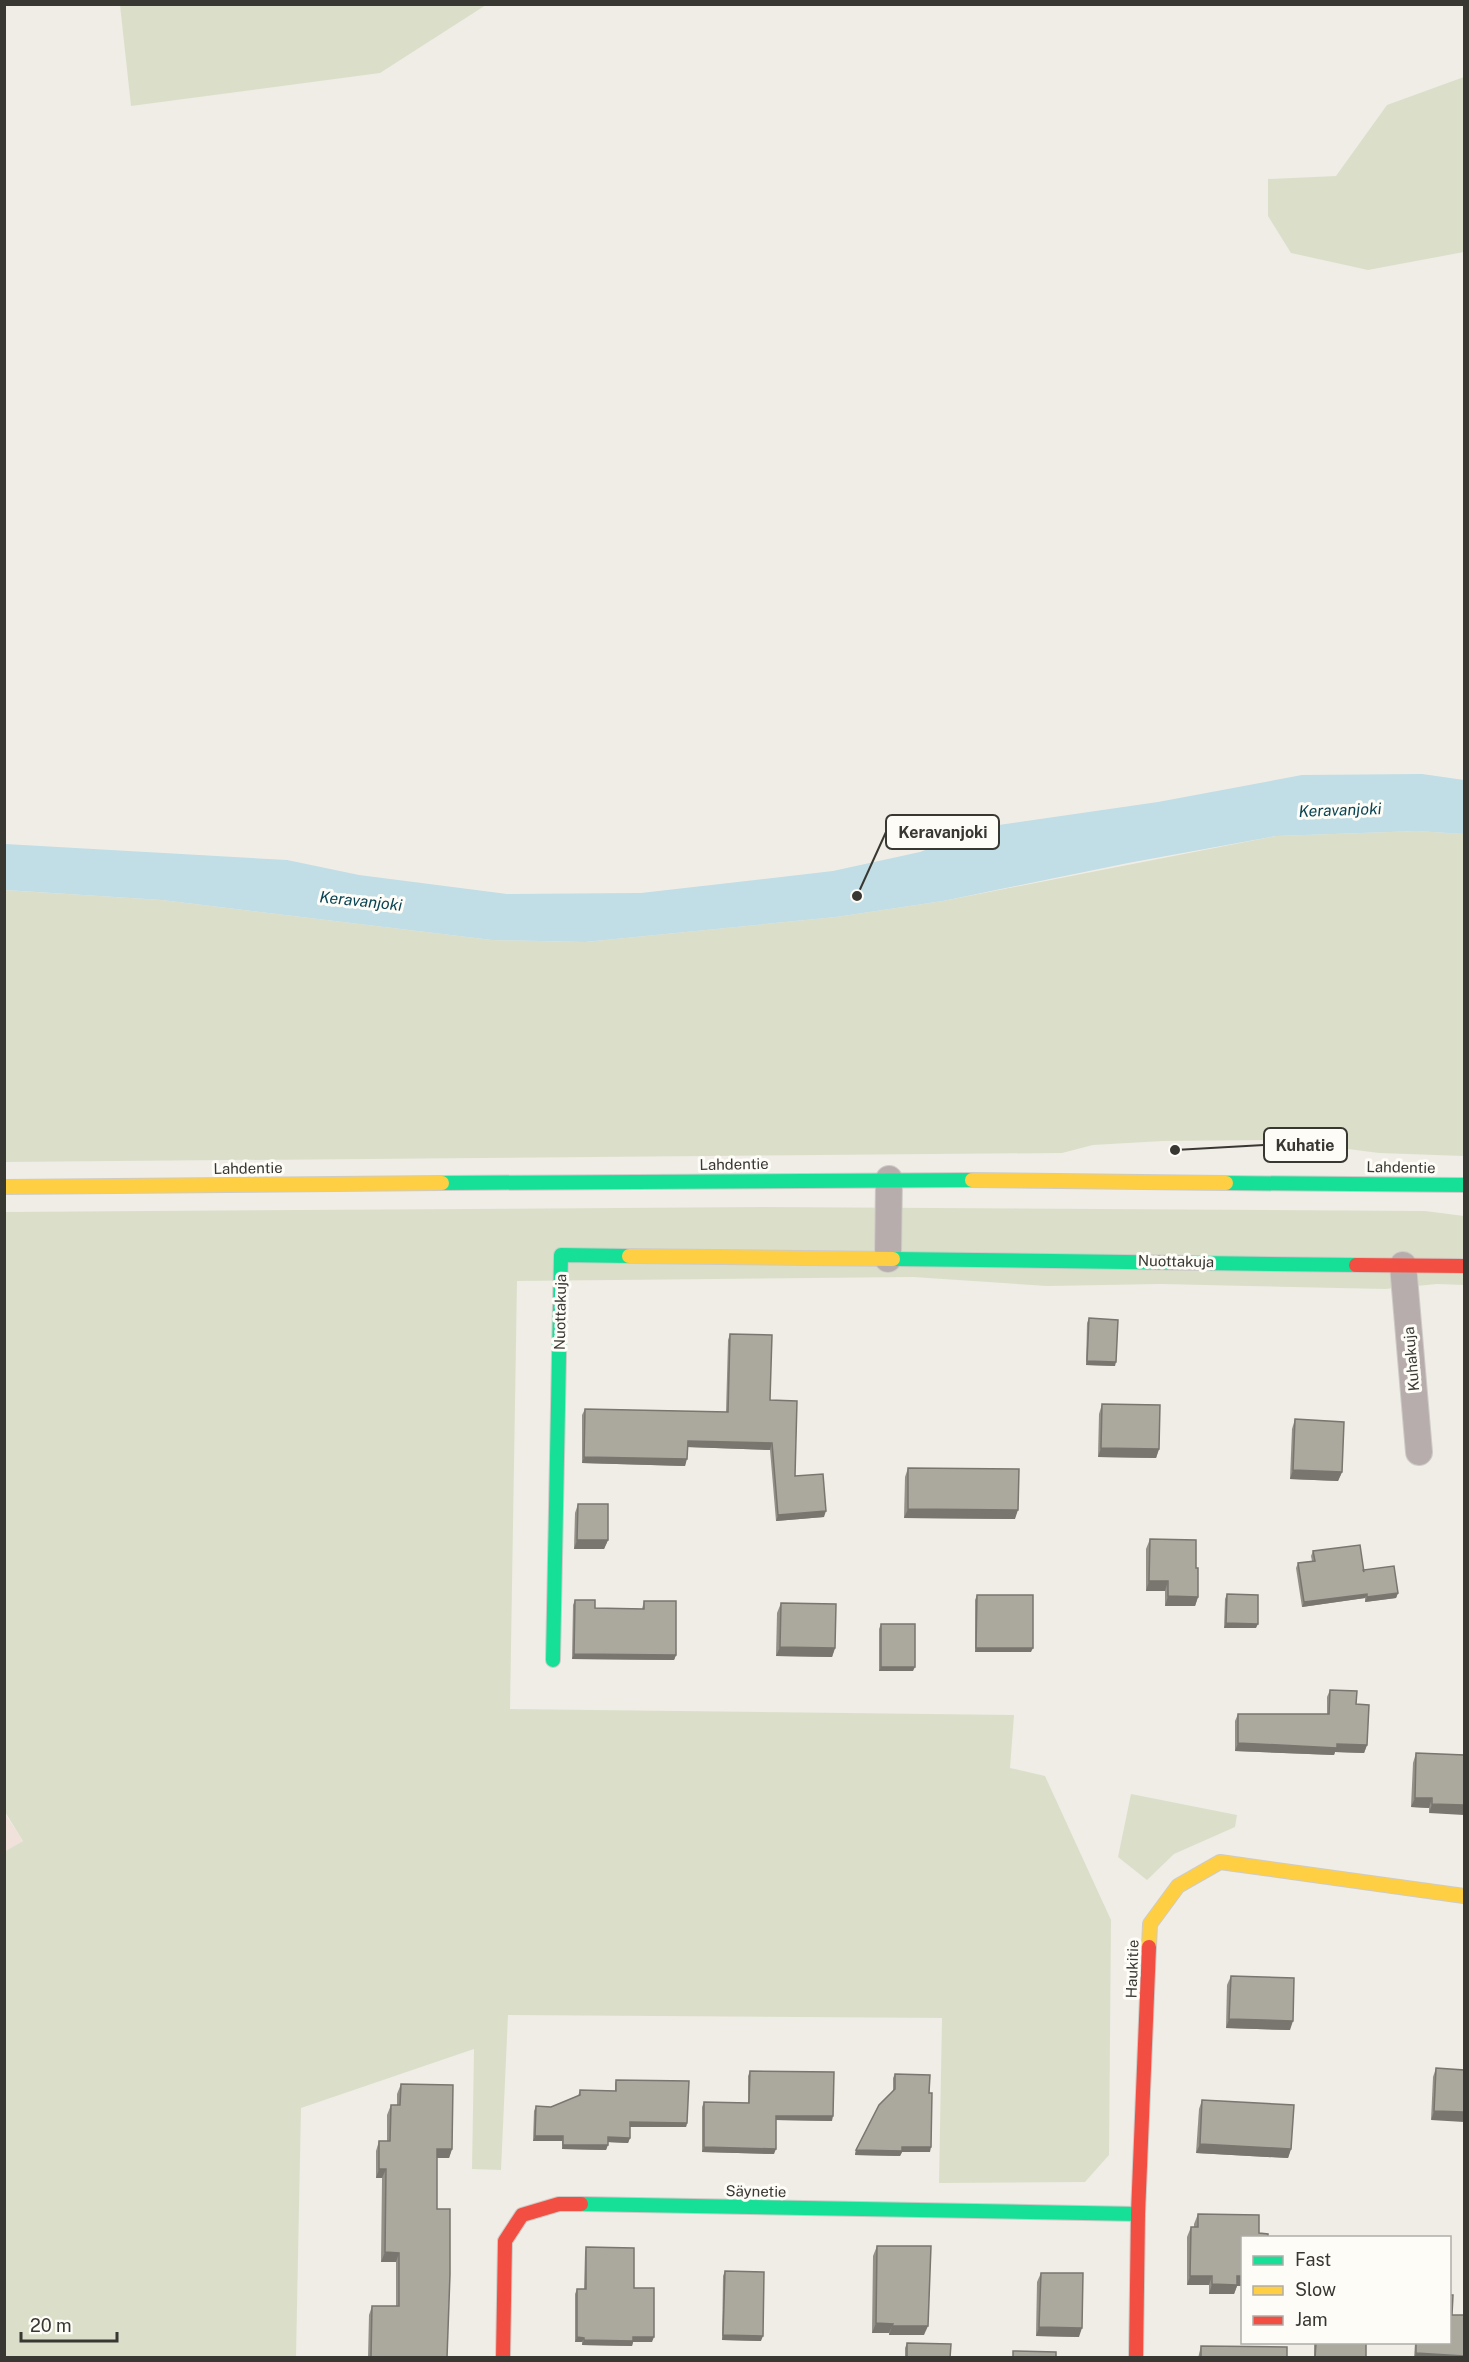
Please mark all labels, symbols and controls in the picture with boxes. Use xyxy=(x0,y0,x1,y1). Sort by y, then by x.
water label: Keravanjoki xyxy=(1298,799,1382,821)
callout: Keravanjoki xyxy=(886,815,999,849)
text: Keravanjoki xyxy=(898,823,988,842)
water label: Keravanjoki xyxy=(319,887,403,915)
callout: Kuhatie xyxy=(1264,1128,1347,1162)
text: Kuhatie xyxy=(1276,1136,1334,1155)
street label: Lahdentie xyxy=(699,1155,769,1173)
street label: Lahdentie xyxy=(1366,1158,1436,1176)
street label: Lahdentie xyxy=(213,1159,283,1177)
street label: Nuottakuja xyxy=(1138,1252,1214,1270)
street label: Nuottakuja xyxy=(551,1274,569,1350)
street label: Kuhakuja xyxy=(1400,1326,1422,1392)
street label: Haukitie xyxy=(1122,1939,1142,1999)
street label: Säynetie xyxy=(725,2182,787,2200)
legend xyxy=(1241,2236,1451,2344)
text: Fast xyxy=(1295,2249,1331,2270)
text: Slow xyxy=(1295,2279,1336,2300)
scale bar xyxy=(21,2305,117,2343)
text: Jam xyxy=(1295,2309,1328,2330)
text: 20 m xyxy=(30,2315,72,2336)

